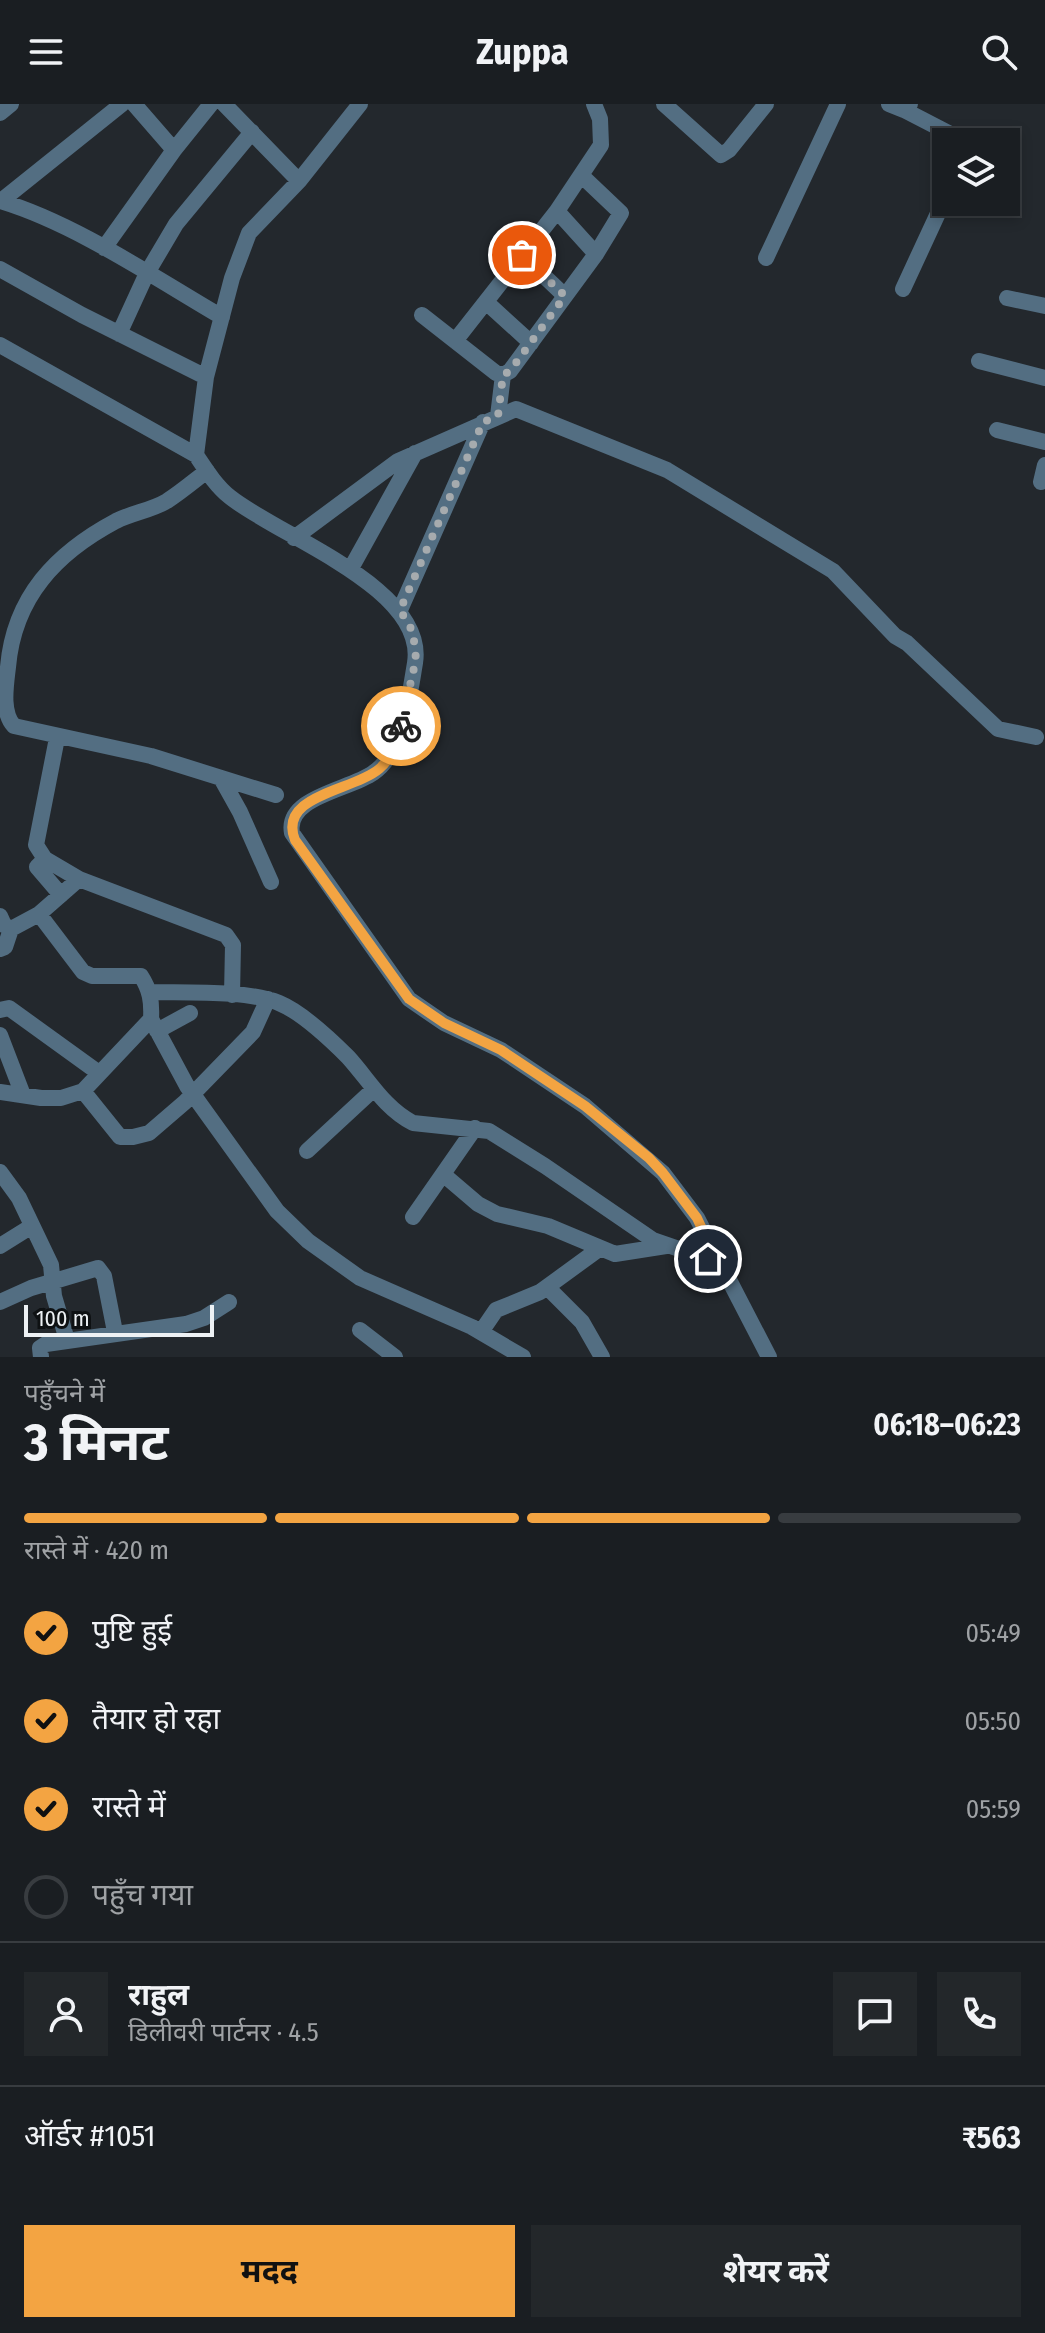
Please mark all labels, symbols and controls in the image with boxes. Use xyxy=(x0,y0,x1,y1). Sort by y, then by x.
icon: menu xyxy=(24,30,68,74)
text: Zuppa xyxy=(476,30,569,74)
icon: search xyxy=(977,30,1021,74)
map controls xyxy=(932,128,1020,216)
button: layers xyxy=(932,128,1020,216)
pin xyxy=(488,221,556,289)
icon: bag xyxy=(500,233,544,277)
courier xyxy=(361,686,441,766)
icon: bike xyxy=(379,704,423,748)
pin xyxy=(674,1225,742,1293)
icon: home xyxy=(686,1237,730,1281)
scale bar xyxy=(24,1301,214,1337)
text: 100 m xyxy=(36,1305,90,1332)
text: पहुँचने में xyxy=(24,1378,105,1409)
text: 06:18–06:23 xyxy=(873,1407,1021,1443)
text: 3 मिनट xyxy=(24,1411,169,1474)
text: रास्ते में · 420 m xyxy=(24,1535,169,1566)
icon: check xyxy=(24,1611,68,1655)
text: पुष्टि हुई xyxy=(92,1613,172,1649)
text: 05:49 xyxy=(965,1618,1021,1649)
icon: check xyxy=(24,1699,68,1743)
text: तैयार हो रहा xyxy=(92,1701,220,1737)
text: 05:50 xyxy=(964,1706,1021,1737)
icon: check xyxy=(24,1787,68,1831)
text: रास्ते में xyxy=(92,1789,166,1825)
text: 05:59 xyxy=(966,1794,1021,1825)
text: पहुँच गया xyxy=(92,1877,193,1913)
button: person xyxy=(24,1972,108,2056)
button: chat xyxy=(833,1972,917,2056)
button: phone xyxy=(937,1972,1021,2056)
text: राहुल xyxy=(128,1977,189,2013)
text: डिलीवरी पार्टनर · 4.5 xyxy=(128,2017,319,2048)
text: ऑर्डर #1051 xyxy=(24,2118,156,2154)
text: ₹563 xyxy=(962,2120,1021,2156)
button: मदद xyxy=(24,2225,515,2317)
button: शेयर करें xyxy=(531,2225,1021,2317)

